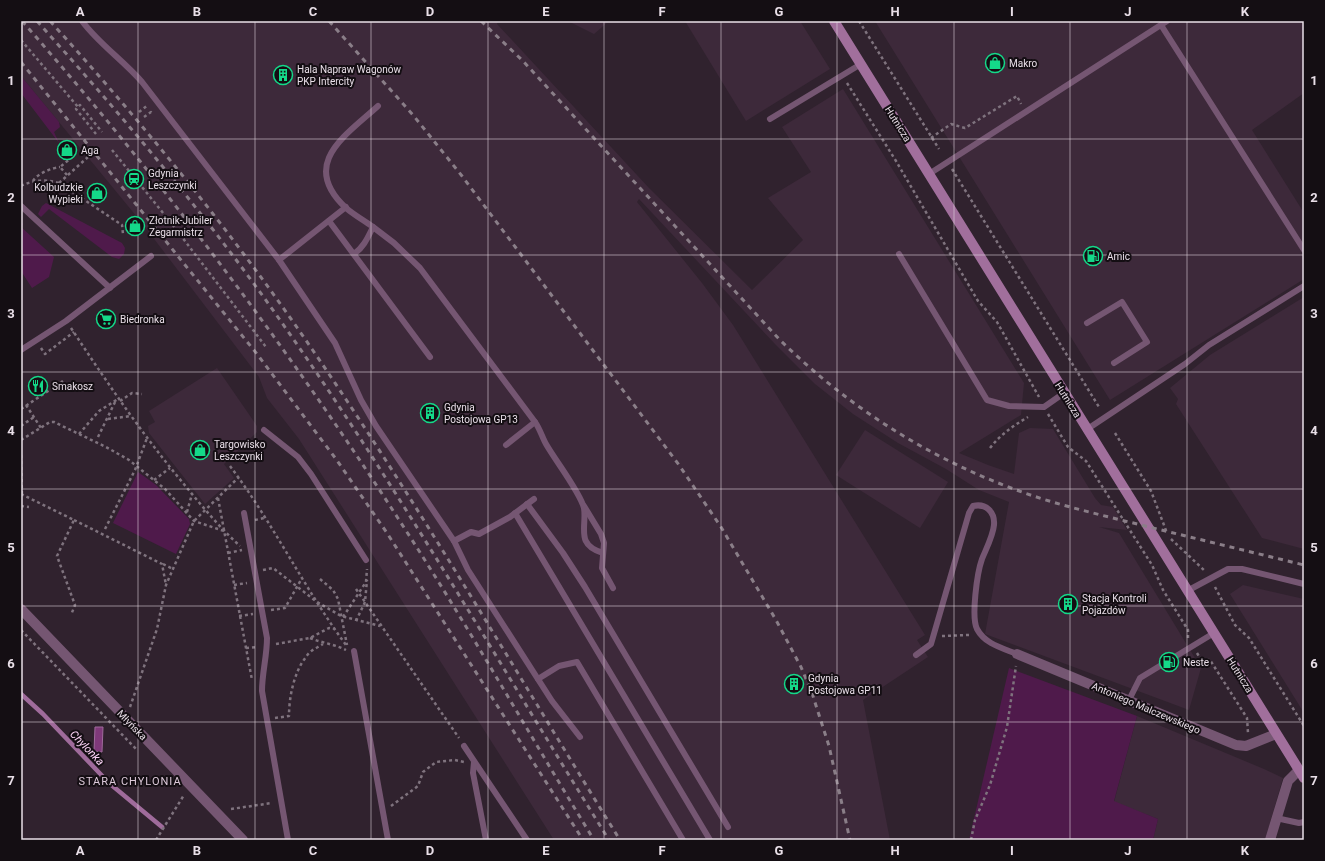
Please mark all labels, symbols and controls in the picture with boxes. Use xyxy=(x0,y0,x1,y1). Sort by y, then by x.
text: A xyxy=(76,4,85,19)
text: B xyxy=(193,4,201,19)
text: C xyxy=(309,4,318,19)
text: D xyxy=(426,4,434,19)
text: E xyxy=(542,4,550,19)
text: F xyxy=(658,4,666,19)
text: G xyxy=(775,4,784,19)
text: H xyxy=(890,4,900,19)
text: I xyxy=(1010,4,1014,19)
text: J xyxy=(1124,4,1132,19)
text: K xyxy=(1241,4,1250,19)
shop icon: Makro xyxy=(984,52,1006,74)
place label: Makro xyxy=(1009,58,1038,69)
building icon: Hala Napraw Wagonów PKP Intercity xyxy=(272,64,294,86)
place label: Hala Napraw Wagonów PKP Intercity xyxy=(297,64,401,87)
text: 1 xyxy=(7,73,15,88)
text: 1 xyxy=(1310,73,1318,88)
street label: Hutnicza xyxy=(883,104,913,144)
shop icon: Aga xyxy=(56,139,78,161)
place label: Aga xyxy=(81,145,99,156)
station icon: Gdynia Leszczynki xyxy=(123,168,145,190)
place label: Gdynia Leszczynki xyxy=(148,168,197,191)
place label: Kolbudzkie Wypieki xyxy=(34,182,83,205)
shop icon: Kolbudzkie Wypieki xyxy=(86,182,108,204)
text: 2 xyxy=(7,190,15,205)
text: 2 xyxy=(1310,190,1318,205)
shop icon: Złotnik-Jubiler Zegarmistrz xyxy=(124,215,146,237)
place label: Złotnik-Jubiler Zegarmistrz xyxy=(149,215,213,238)
fuel station icon: Amic xyxy=(1082,245,1104,267)
place label: Amic xyxy=(1107,251,1130,262)
text: 3 xyxy=(7,306,15,321)
text: 3 xyxy=(1310,306,1318,321)
supermarket icon: Biedronka xyxy=(95,308,117,330)
place label: Biedronka xyxy=(120,314,165,325)
restaurant icon: Smakosz xyxy=(27,375,49,397)
street label: Hutnicza xyxy=(1053,380,1083,420)
place label: Smakosz xyxy=(52,381,93,392)
building icon: Gdynia Postojowa GP13 xyxy=(419,402,441,424)
place label: Gdynia Postojowa GP13 xyxy=(444,402,518,425)
text: 4 xyxy=(7,423,15,438)
text: 4 xyxy=(1310,423,1318,438)
shop icon: Targowisko Leszczynki xyxy=(189,439,211,461)
place label: Targowisko Leszczynki xyxy=(214,439,266,462)
text: 5 xyxy=(7,540,15,555)
text: 5 xyxy=(1310,540,1318,555)
building icon: Stacja Kontroli Pojazdów xyxy=(1057,593,1079,615)
place label: Stacja Kontroli Pojazdów xyxy=(1082,593,1147,616)
fuel station icon: Neste xyxy=(1158,651,1180,673)
street label: Hutnicza xyxy=(1225,655,1255,695)
text: 6 xyxy=(7,656,15,671)
text: 6 xyxy=(1310,656,1318,671)
place label: Neste xyxy=(1183,657,1209,668)
building icon: Gdynia Postojowa GP11 xyxy=(783,673,805,695)
place label: Gdynia Postojowa GP11 xyxy=(808,673,882,696)
street label: Antoniego Malczewskiego xyxy=(1090,680,1202,736)
street label: Młyńska xyxy=(115,708,149,742)
water label: Chylonka xyxy=(67,728,107,768)
text: 7 xyxy=(7,773,15,788)
text: 7 xyxy=(1310,773,1318,788)
district label: STARA CHYLONIA xyxy=(78,775,182,788)
text: A xyxy=(76,843,85,858)
text: B xyxy=(193,843,201,858)
text: C xyxy=(309,843,318,858)
text: D xyxy=(426,843,434,858)
text: E xyxy=(542,843,550,858)
text: F xyxy=(658,843,666,858)
text: G xyxy=(775,843,784,858)
text: H xyxy=(890,843,900,858)
text: I xyxy=(1010,843,1014,858)
text: J xyxy=(1124,843,1132,858)
text: K xyxy=(1241,843,1250,858)

